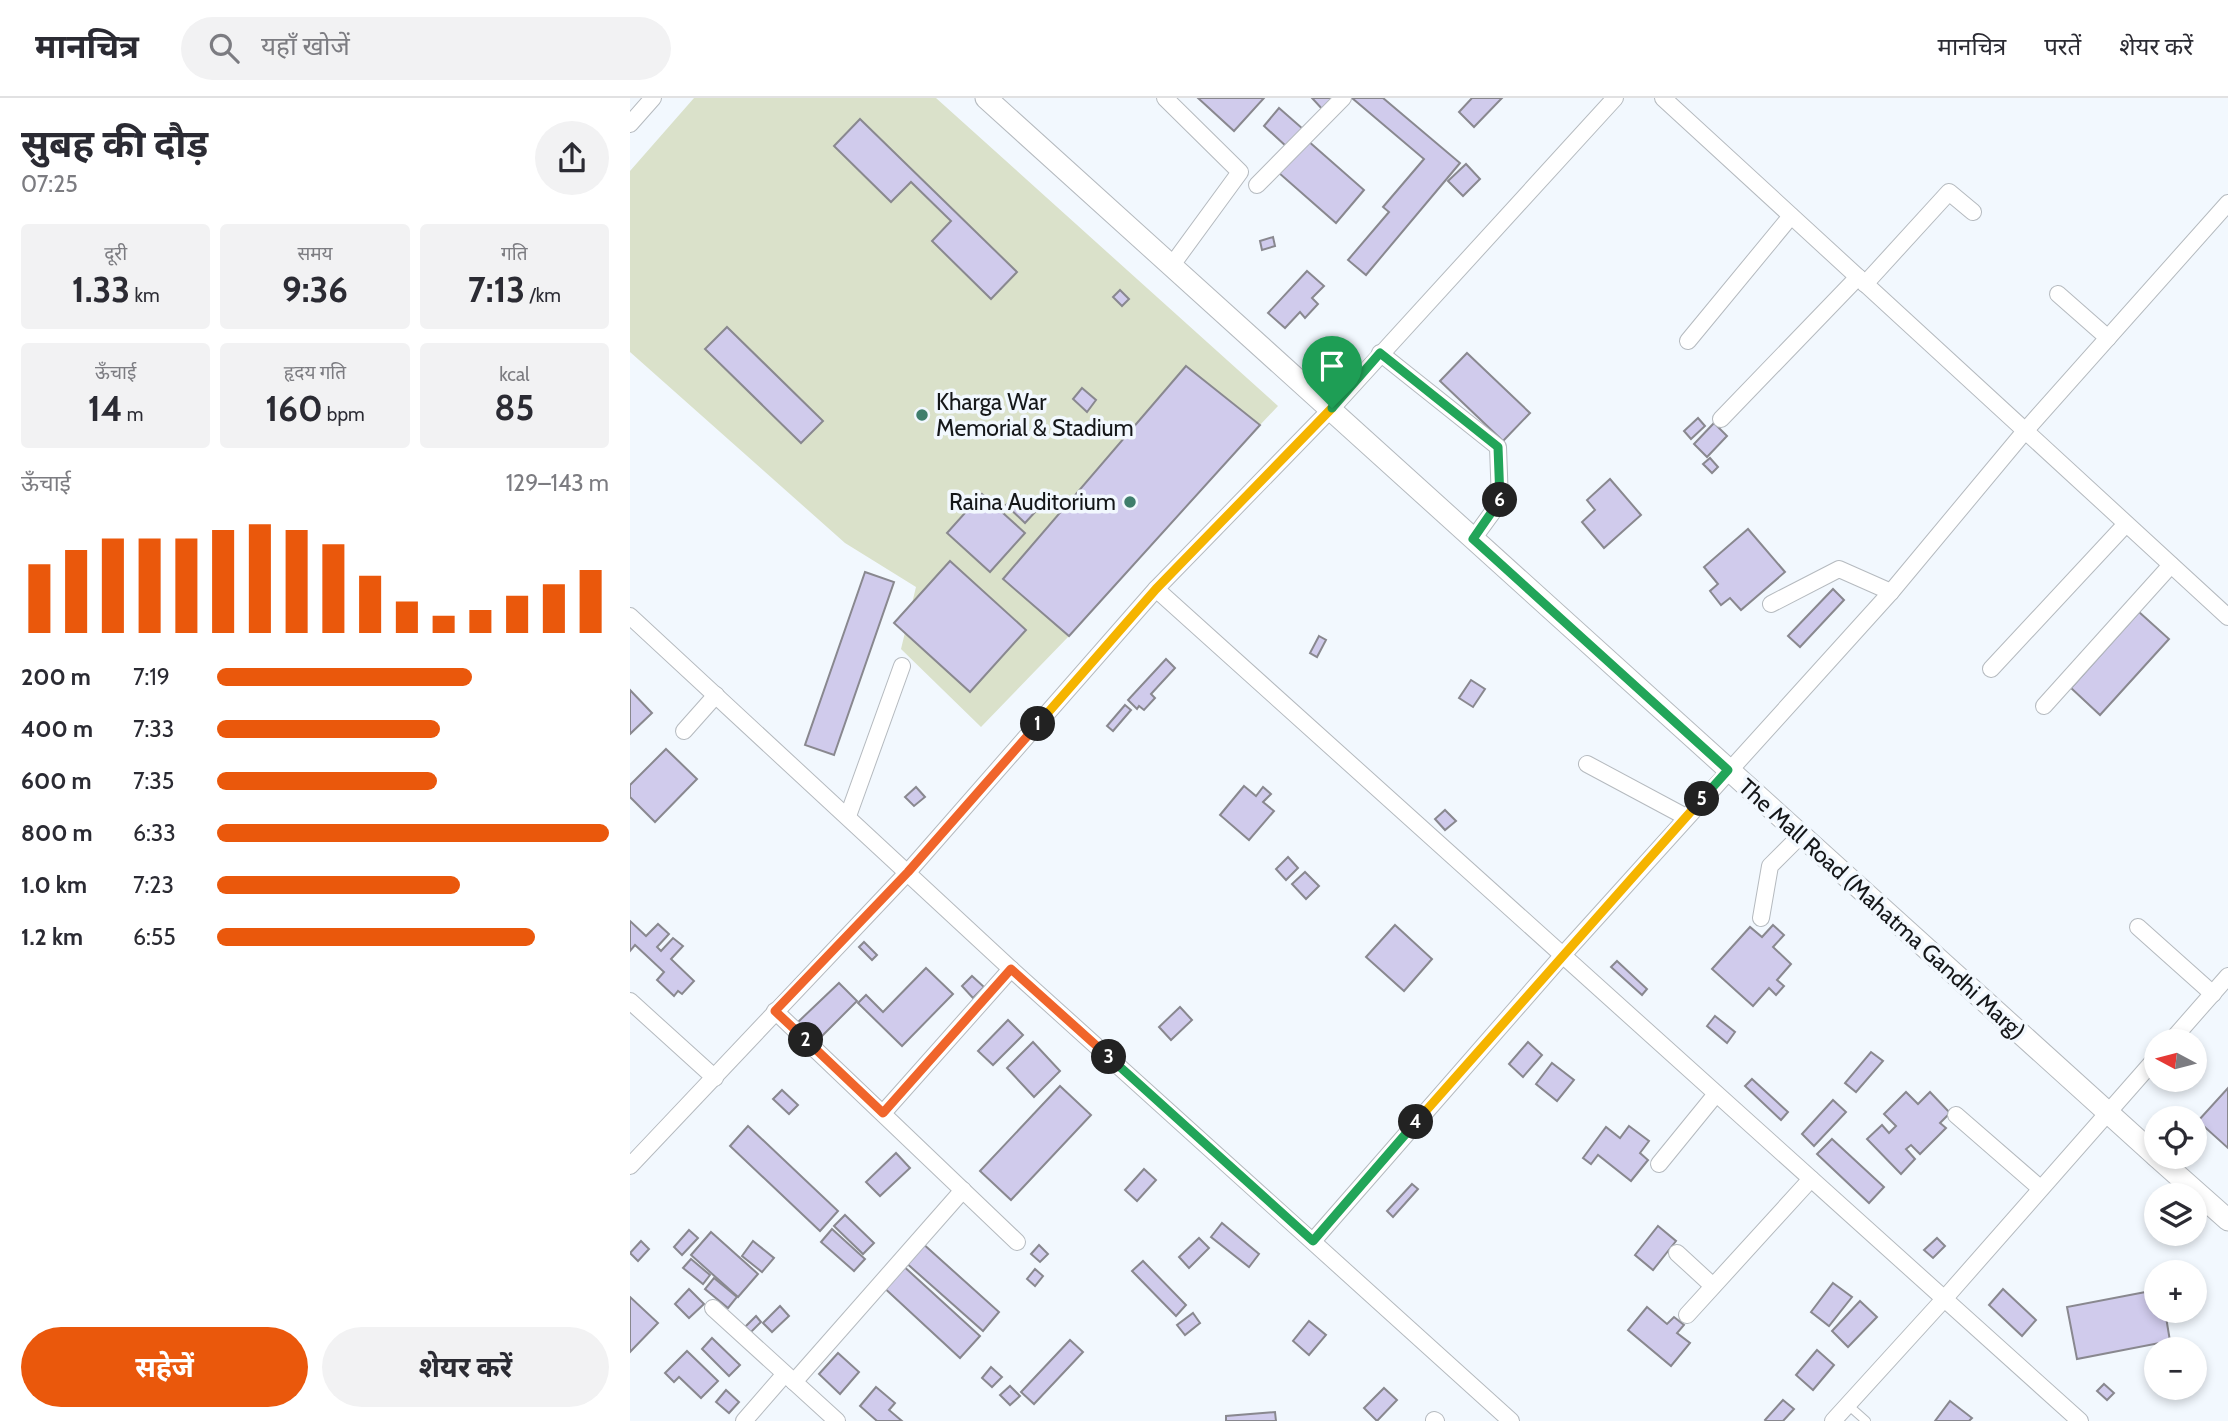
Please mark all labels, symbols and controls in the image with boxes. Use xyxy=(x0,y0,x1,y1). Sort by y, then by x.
search box xyxy=(181,17,671,80)
text: मानचित्र xyxy=(35,26,139,66)
icon: search xyxy=(205,29,243,67)
text: यहाँ खोजें xyxy=(261,30,350,62)
text: मानचित्र xyxy=(1938,32,2006,61)
text: परतें xyxy=(2044,32,2081,61)
text: शेयर करें xyxy=(2119,32,2193,61)
text: सुबह की दौड़ xyxy=(21,120,208,167)
button: share xyxy=(535,121,609,195)
text: 07:25 xyxy=(21,170,78,198)
text: दूरी xyxy=(104,242,127,265)
text: समय xyxy=(297,242,333,265)
text: गति xyxy=(501,242,528,265)
text: 1.33 xyxy=(72,268,130,311)
text: 9:36 xyxy=(282,268,348,311)
text: 7:13 xyxy=(468,268,525,311)
text: km xyxy=(130,284,160,307)
text: /km xyxy=(525,284,561,307)
pin xyxy=(1302,336,1362,408)
icon: arrive xyxy=(1313,347,1351,385)
text: ऊँचाई xyxy=(95,361,136,384)
text: हृदय गति xyxy=(284,361,346,384)
text: kcal xyxy=(499,363,529,386)
text: 85 xyxy=(494,386,534,429)
text: 14 xyxy=(88,387,123,430)
text: 160 xyxy=(265,387,323,430)
place label: Kharga War Memorial & Stadium xyxy=(936,388,1134,442)
text: m xyxy=(123,403,143,426)
text: bpm xyxy=(323,403,365,426)
marker: Kharga War Memorial & Stadium xyxy=(914,407,930,423)
text: ऊँचाई xyxy=(21,469,71,497)
text: 129–143 m xyxy=(506,469,609,497)
pin: 6 xyxy=(1482,482,1518,518)
place label: Raina Auditorium xyxy=(949,488,1116,516)
text: 6 xyxy=(1494,488,1505,511)
marker: Raina Auditorium xyxy=(1122,494,1138,510)
text: 200 m xyxy=(21,663,91,691)
text: 7:19 xyxy=(133,663,170,691)
pin: 1 xyxy=(1020,706,1056,742)
text: 1 xyxy=(1034,712,1041,735)
text: 400 m xyxy=(21,715,93,743)
text: 7:33 xyxy=(133,715,174,743)
text: 600 m xyxy=(21,767,92,795)
text: 7:35 xyxy=(133,767,174,795)
street label: The Mall Road (Mahatma Gandhi Marg) xyxy=(1733,773,2031,1045)
pin: 5 xyxy=(1684,782,1720,816)
text: 5 xyxy=(1696,787,1707,810)
text: 800 m xyxy=(21,819,93,847)
text: 6:33 xyxy=(133,819,176,847)
text: 1.0 km xyxy=(21,871,87,899)
text: 7:23 xyxy=(133,871,174,899)
text: 1.2 km xyxy=(21,923,83,951)
text: 6:55 xyxy=(133,923,176,951)
pin: 2 xyxy=(788,1023,824,1058)
text: 2 xyxy=(800,1028,811,1051)
north arrow xyxy=(2144,1029,2207,1092)
map controls xyxy=(2144,1029,2207,1400)
pin: 3 xyxy=(1092,1040,1126,1074)
text: 3 xyxy=(1103,1045,1114,1068)
pin: 4 xyxy=(1398,1104,1434,1140)
button: locate xyxy=(2144,1106,2207,1169)
text: 4 xyxy=(1410,1110,1421,1133)
button: layers xyxy=(2144,1183,2207,1246)
button: + xyxy=(2144,1260,2207,1323)
button: सहेजें xyxy=(21,1327,308,1407)
button: शेयर करें xyxy=(322,1327,609,1407)
button: − xyxy=(2144,1337,2207,1400)

